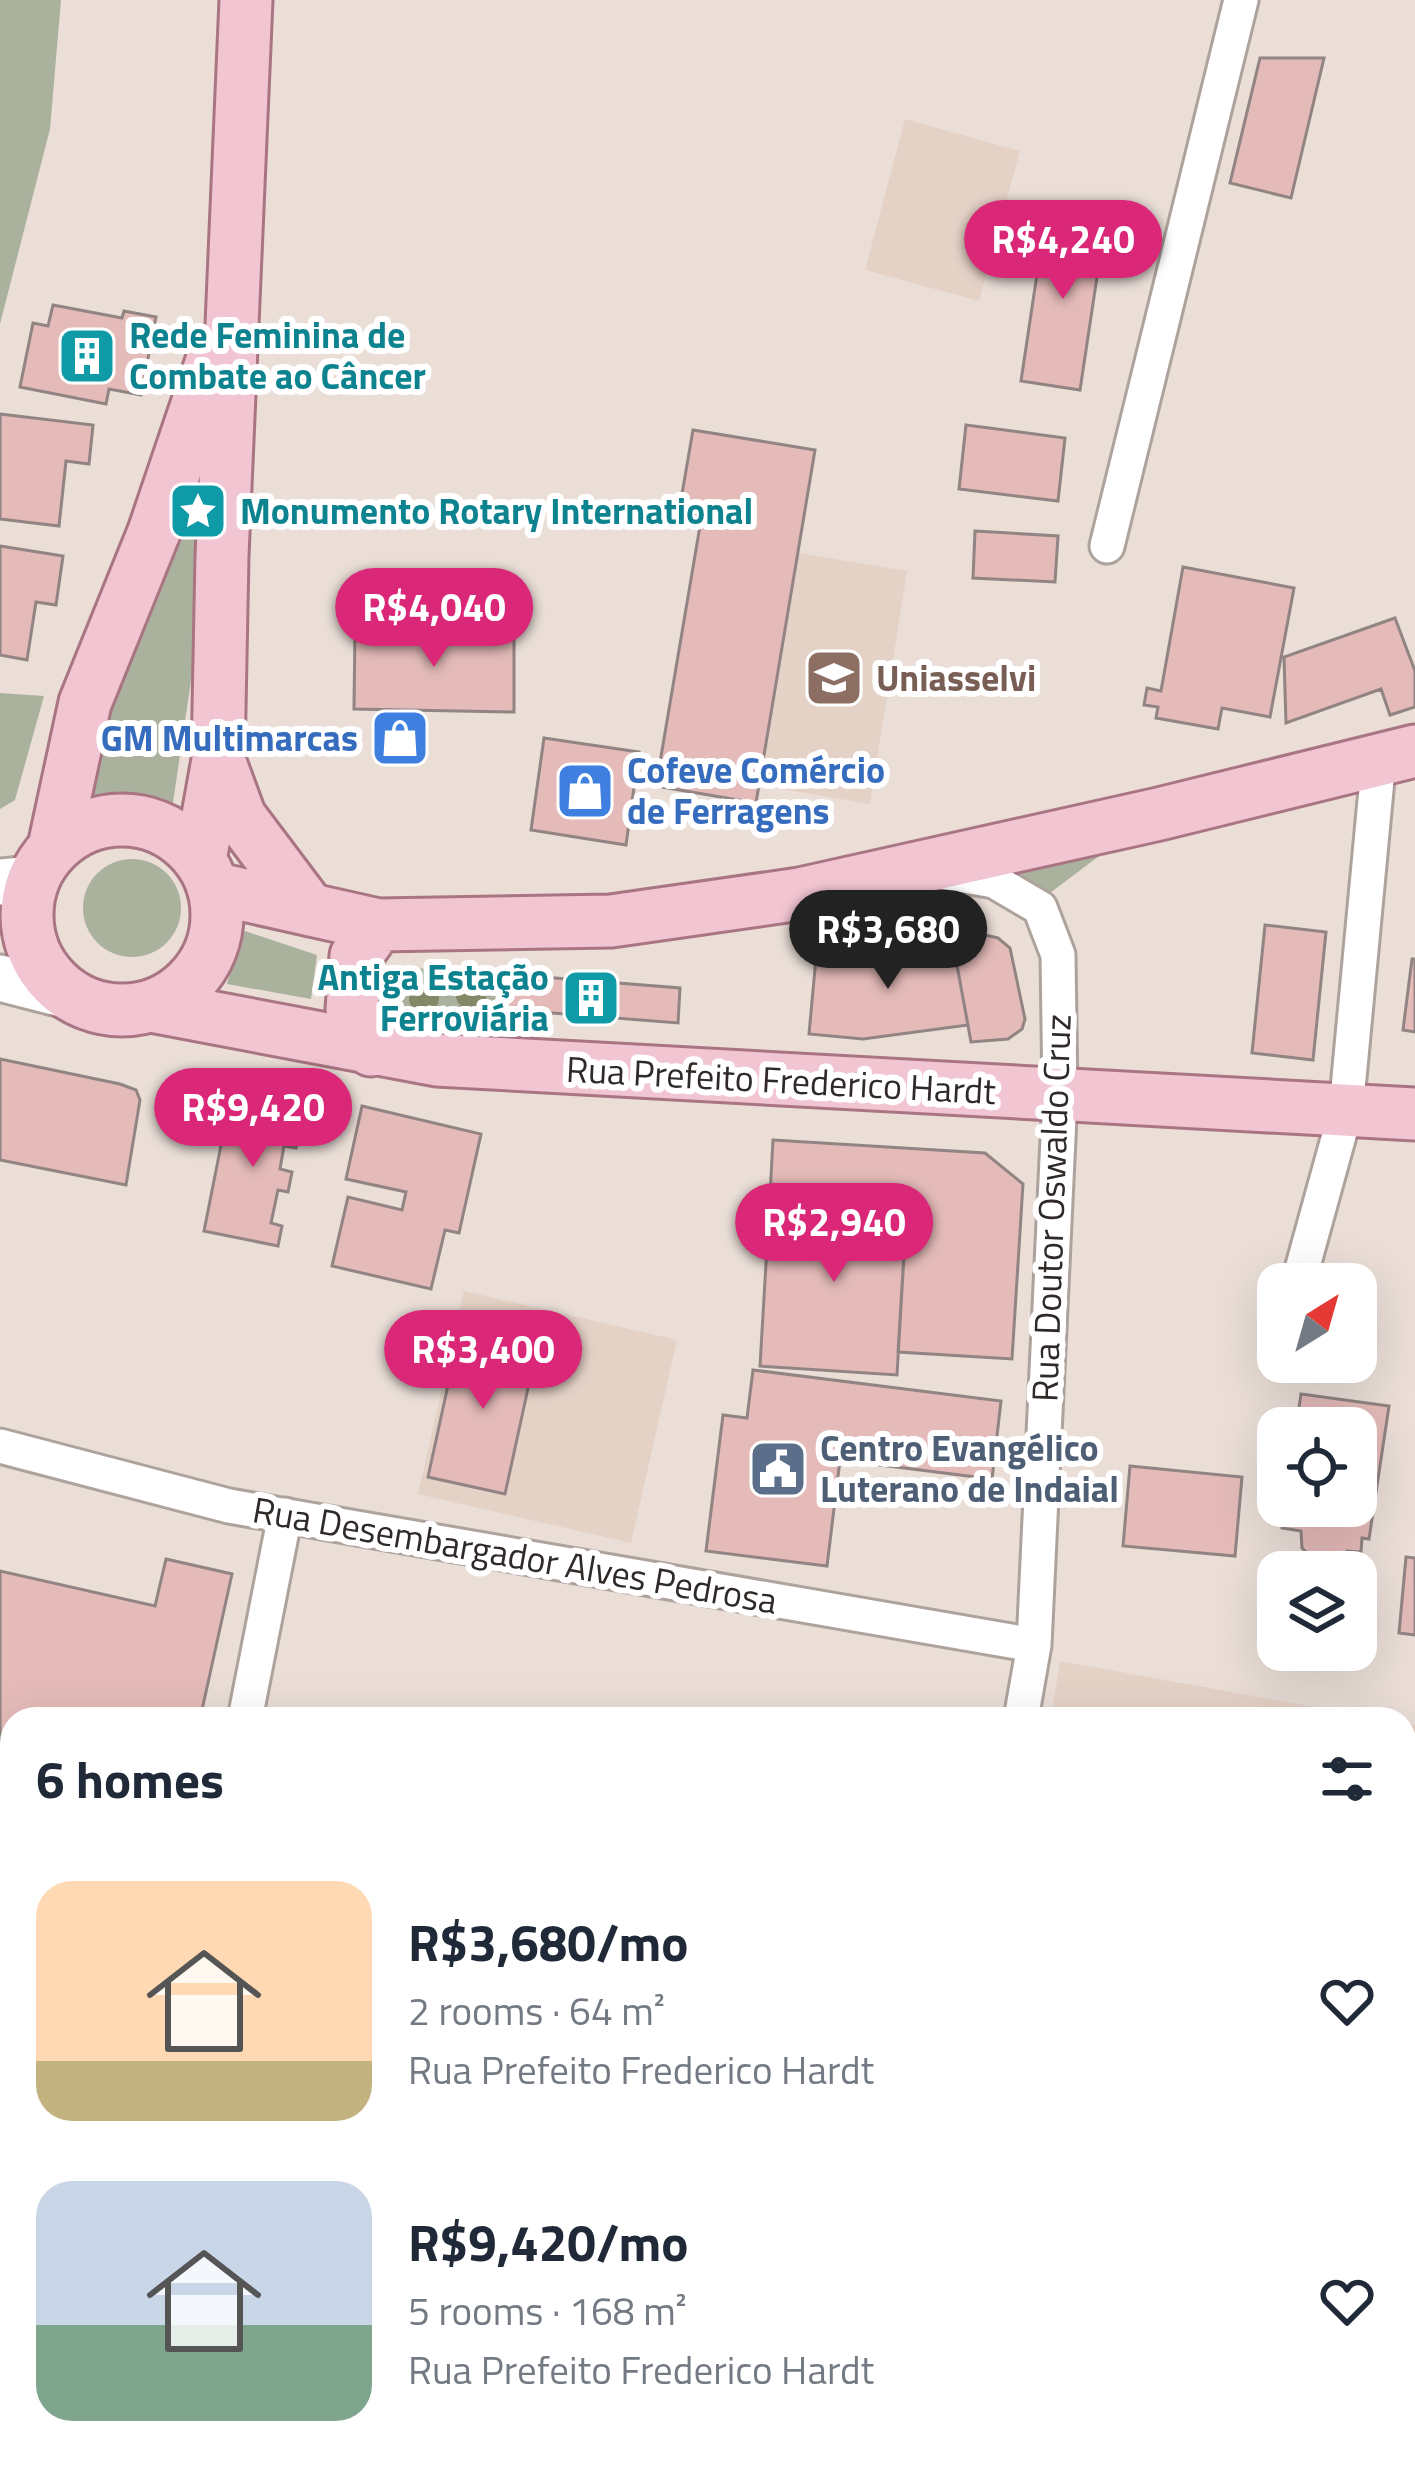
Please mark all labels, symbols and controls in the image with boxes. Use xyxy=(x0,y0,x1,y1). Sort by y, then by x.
pin: R$4,240 xyxy=(952,200,1174,302)
text: R$4,240 xyxy=(991,209,1135,268)
place label: Rede Feminina de Combate ao Câncer xyxy=(129,307,426,403)
building icon: Rede Feminina de Combate ao Câncer xyxy=(56,325,118,387)
place icon: Monumento Rotary International xyxy=(167,480,229,542)
place label: Monumento Rotary International xyxy=(240,483,753,538)
pin: R$4,040 xyxy=(323,568,545,670)
text: R$4,040 xyxy=(362,577,506,636)
school or university icon: Uniasselvi xyxy=(803,647,865,709)
place label: Uniasselvi xyxy=(876,650,1036,705)
shop icon: GM Multimarcas xyxy=(369,707,431,769)
place label: GM Multimarcas xyxy=(101,710,358,765)
place label: Cofeve Comércio de Ferragens xyxy=(627,742,885,838)
shop icon: Cofeve Comércio de Ferragens xyxy=(554,760,616,822)
pin: R$3,680 xyxy=(777,890,999,992)
text: R$3,680 xyxy=(816,899,960,958)
place label: Antiga Estação Ferroviária xyxy=(317,949,549,1045)
building icon: Antiga Estação Ferroviária xyxy=(560,967,622,1029)
street label: Rua Doutor Oswaldo Cruz xyxy=(1016,1013,1085,1403)
street label: Rua Prefeito Frederico Hardt xyxy=(565,1041,998,1118)
pin: R$9,420 xyxy=(142,1068,364,1170)
text: R$9,420 xyxy=(181,1077,325,1136)
pin: R$2,940 xyxy=(723,1183,945,1285)
text: R$2,940 xyxy=(762,1192,906,1251)
north arrow xyxy=(1257,1263,1377,1383)
map controls xyxy=(1257,1263,1377,1671)
pin: R$3,400 xyxy=(372,1310,594,1412)
text: R$3,400 xyxy=(411,1319,555,1378)
button: locate xyxy=(1257,1407,1377,1527)
place label: Centro Evangélico Luterano de Indaial xyxy=(820,1420,1119,1516)
public building icon: Centro Evangélico Luterano de Indaial xyxy=(747,1438,809,1500)
street label: Rua Desembargador Alves Pedrosa xyxy=(249,1481,782,1628)
button: layers xyxy=(1257,1551,1377,1671)
text: 6 homes xyxy=(36,1740,224,1818)
icon: filters xyxy=(1314,1746,1380,1812)
text: R$3,680/mo xyxy=(408,1903,688,1981)
icon: home xyxy=(132,1929,276,2073)
icon: heart xyxy=(1314,1968,1380,2034)
text: 2 rooms · 64 m² xyxy=(408,1981,665,2040)
text: Rua Prefeito Frederico Hardt xyxy=(408,2040,874,2099)
text: R$9,420/mo xyxy=(408,2203,688,2281)
icon: home xyxy=(132,2229,276,2373)
icon: heart xyxy=(1314,2268,1380,2334)
text: 5 rooms · 168 m² xyxy=(408,2281,687,2340)
text: Rua Prefeito Frederico Hardt xyxy=(408,2340,874,2399)

